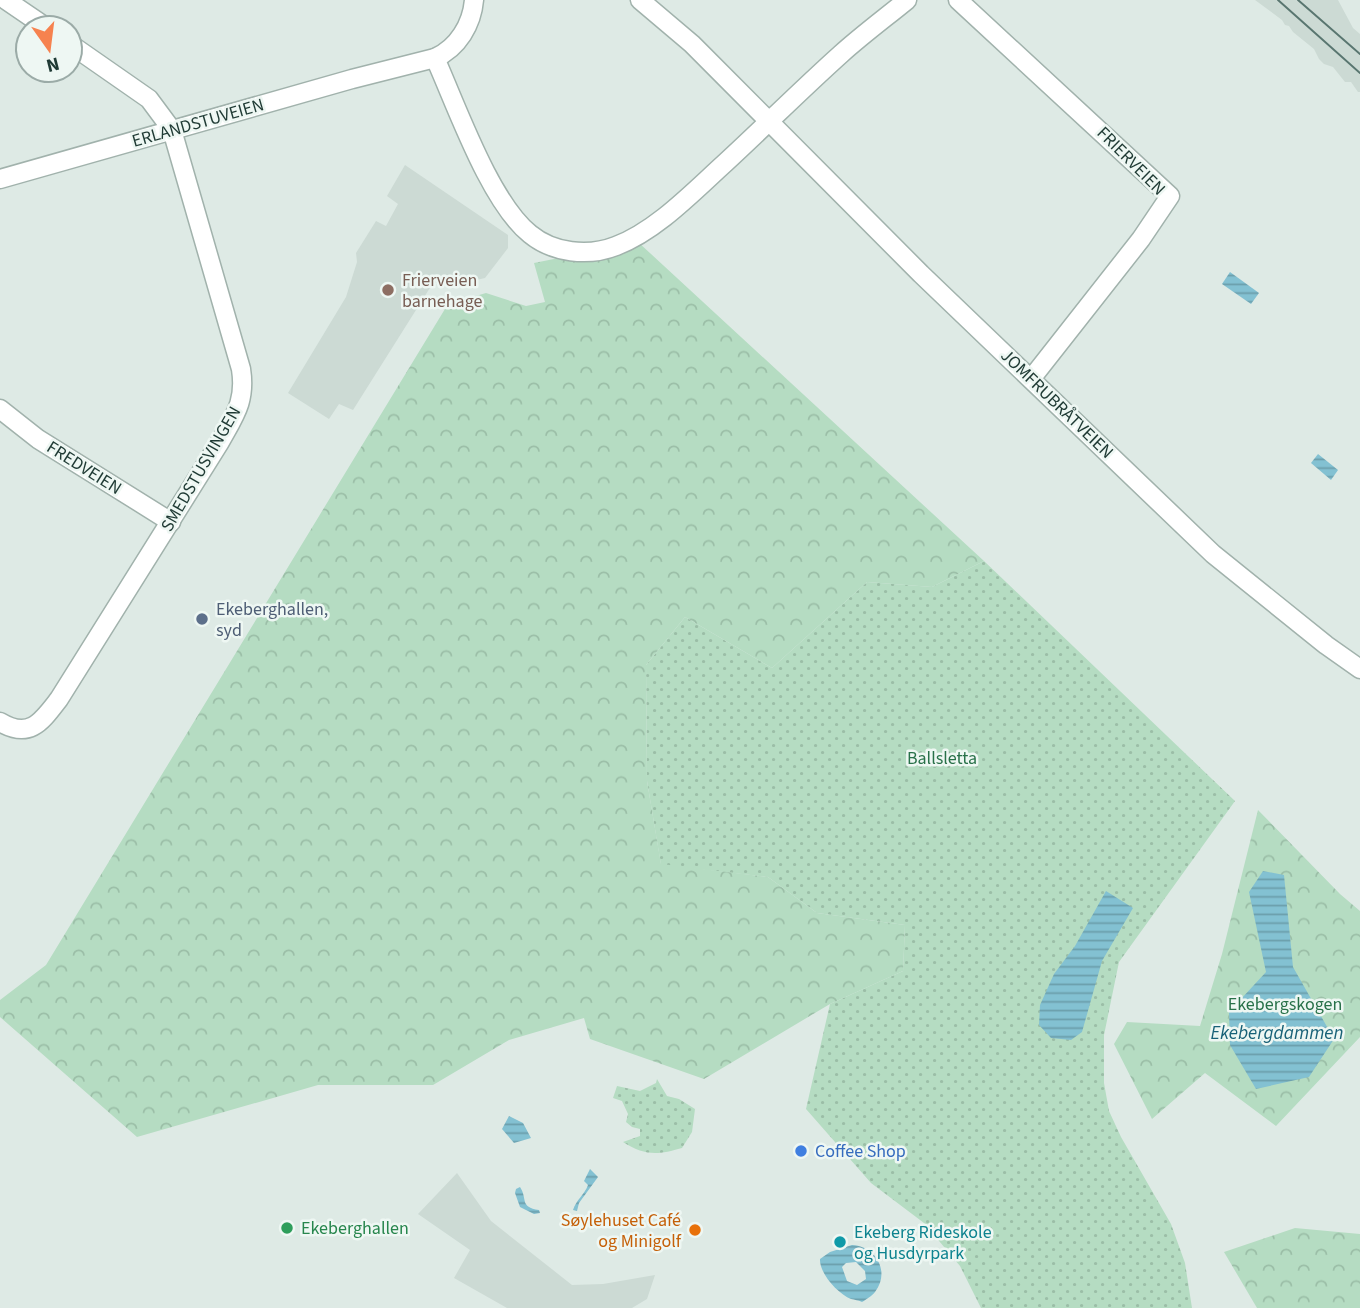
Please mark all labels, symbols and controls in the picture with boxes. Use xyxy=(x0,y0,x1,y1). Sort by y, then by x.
north arrow xyxy=(14,14,84,84)
text: N xyxy=(43,49,62,79)
street label: ERLANDSTUVEIEN xyxy=(129,92,267,154)
street label: FRIERVEIEN xyxy=(1091,121,1171,201)
place label: Frierveien barnehage xyxy=(402,268,482,314)
marker: Frierveien barnehage xyxy=(380,282,396,298)
street label: JOMFRUBRÅTVEIEN xyxy=(995,344,1119,464)
street label: SMEDSTUSVINGEN xyxy=(155,402,247,536)
street label: FREDVEIEN xyxy=(42,435,126,501)
place label: Ekeberghallen, syd xyxy=(216,597,328,643)
marker: Ekeberghallen, syd xyxy=(194,611,210,627)
park label: Ballsletta xyxy=(907,746,977,771)
park label: Ekebergskogen xyxy=(1228,992,1342,1017)
water label: Ekebergdammen xyxy=(1211,1020,1343,1047)
place label: Coffee Shop xyxy=(815,1139,906,1164)
marker: Coffee Shop xyxy=(793,1143,809,1159)
place label: Søylehuset Café og Minigolf xyxy=(561,1208,682,1254)
place label: Ekeberghallen xyxy=(301,1216,409,1241)
marker: Ekeberghallen xyxy=(279,1220,295,1236)
place label: Ekeberg Rideskole og Husdyrpark xyxy=(854,1220,992,1266)
marker: Søylehuset Café og Minigolf xyxy=(687,1222,703,1238)
marker: Ekeberg Rideskole og Husdyrpark xyxy=(832,1234,848,1250)

